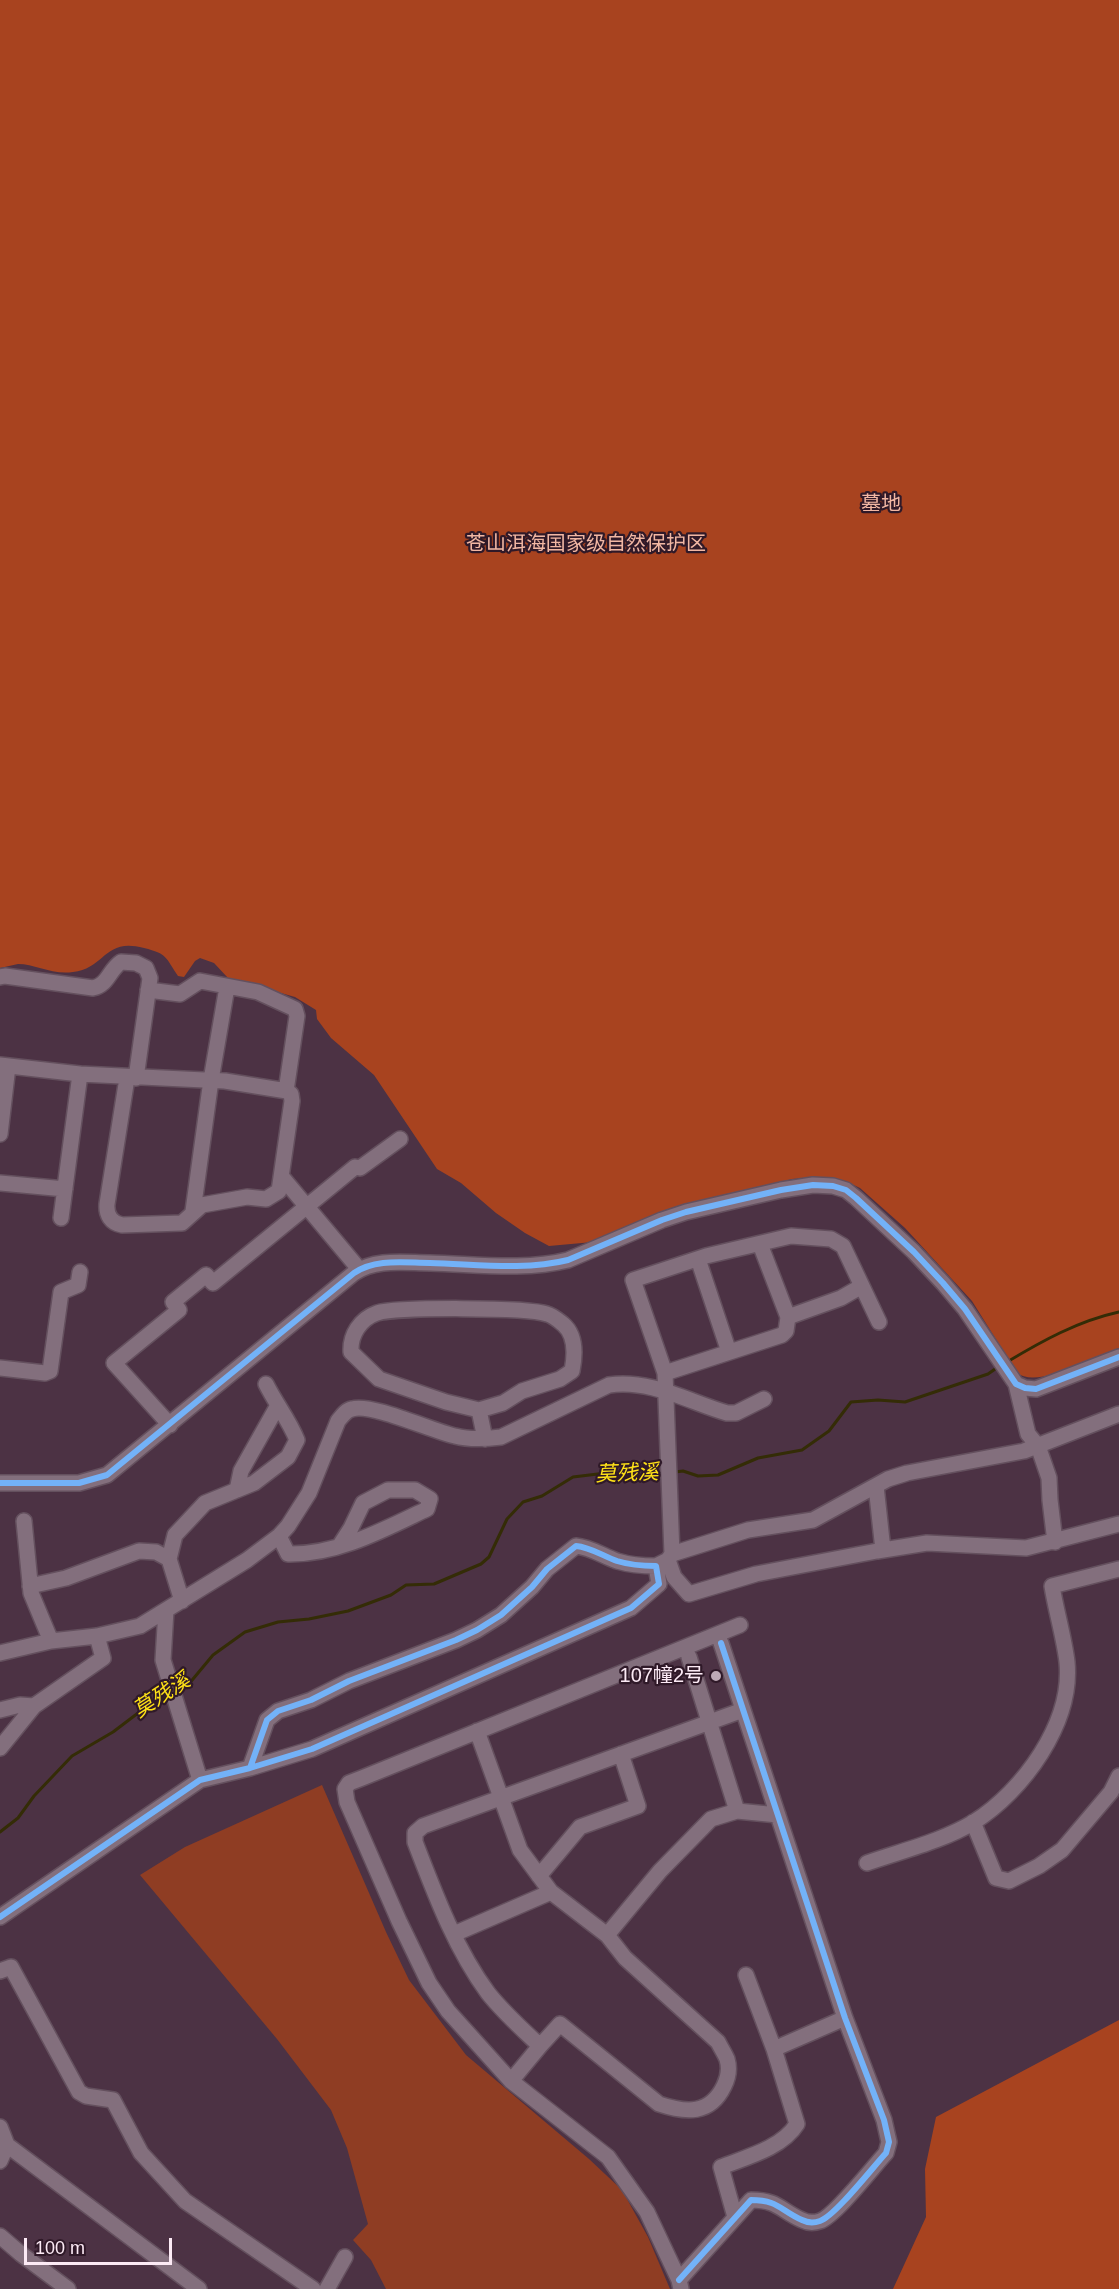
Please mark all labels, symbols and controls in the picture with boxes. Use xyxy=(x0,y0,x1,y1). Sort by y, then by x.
park label: 墓地 xyxy=(861,492,901,516)
park label: 苍山洱海国家级自然保护区 xyxy=(466,532,706,556)
water label: 莫残溪 xyxy=(595,1460,659,1488)
place label: 107幢2号 xyxy=(620,1664,704,1688)
water label: 莫残溪 xyxy=(129,1668,195,1724)
marker: 107幢2号 xyxy=(709,1669,723,1683)
scale bar xyxy=(27,2226,176,2264)
text: 100 m xyxy=(35,2238,85,2258)

